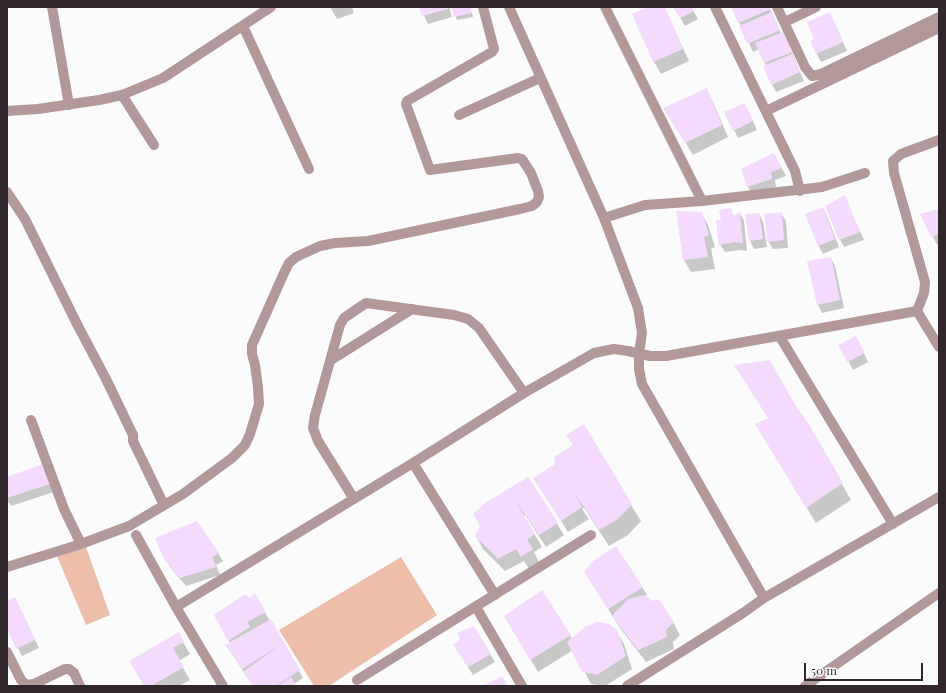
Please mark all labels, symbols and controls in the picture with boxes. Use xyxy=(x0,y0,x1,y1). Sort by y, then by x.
scale bar xyxy=(806,655,925,681)
text: 50 m xyxy=(811,662,837,678)

